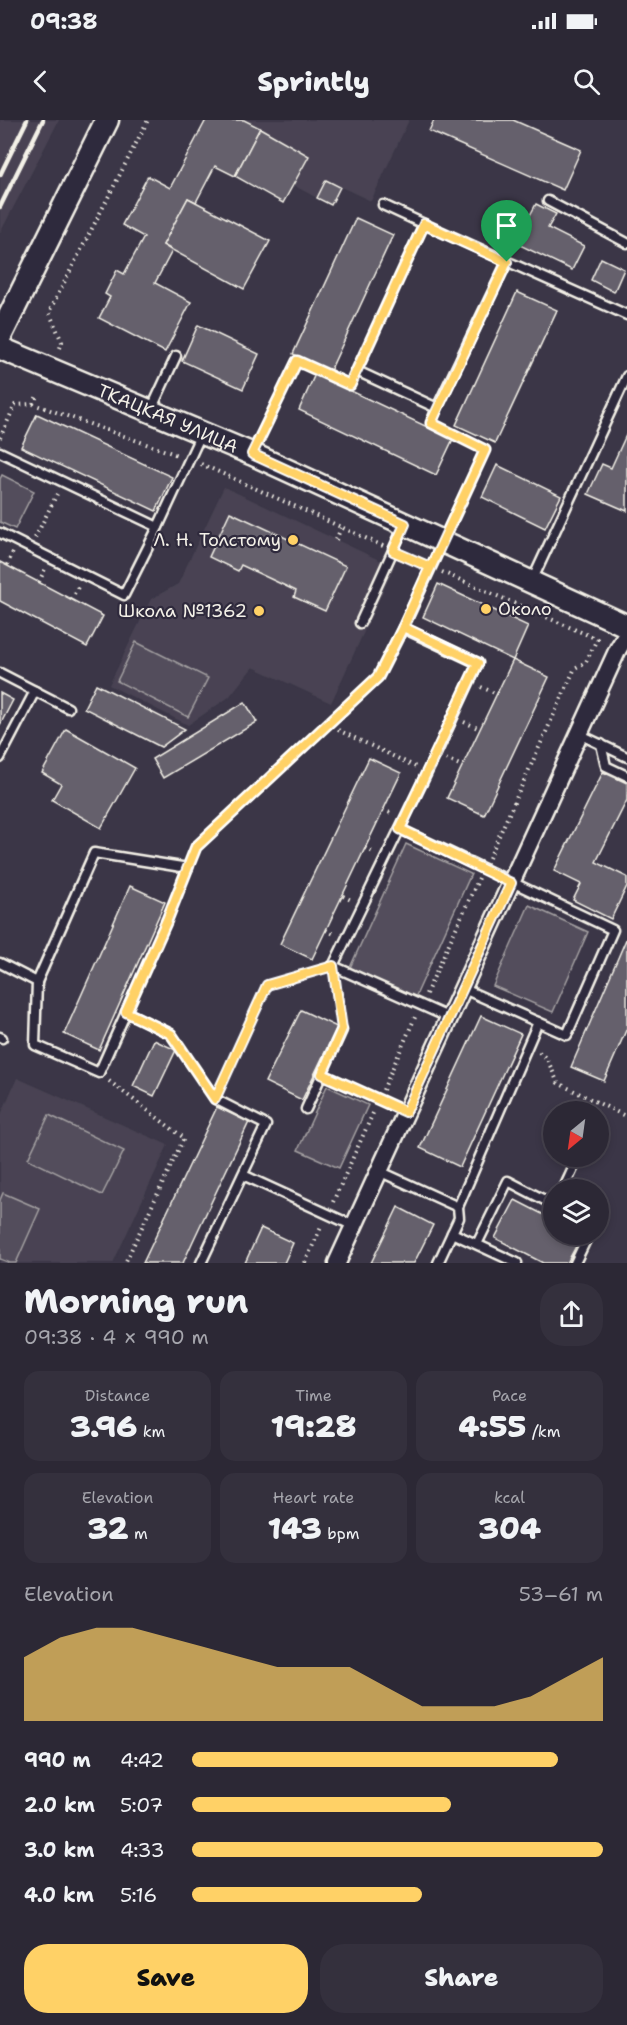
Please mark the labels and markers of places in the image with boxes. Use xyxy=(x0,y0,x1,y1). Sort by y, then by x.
pin xyxy=(481,200,532,262)
place label: Л. Н. Толстому xyxy=(153,528,281,552)
marker: Л. Н. Толстому xyxy=(286,533,300,547)
place label: Около xyxy=(498,597,552,621)
place label: Школа №1362 xyxy=(118,599,247,623)
marker: Около xyxy=(479,602,493,616)
marker: Школа №1362 xyxy=(252,604,266,618)

